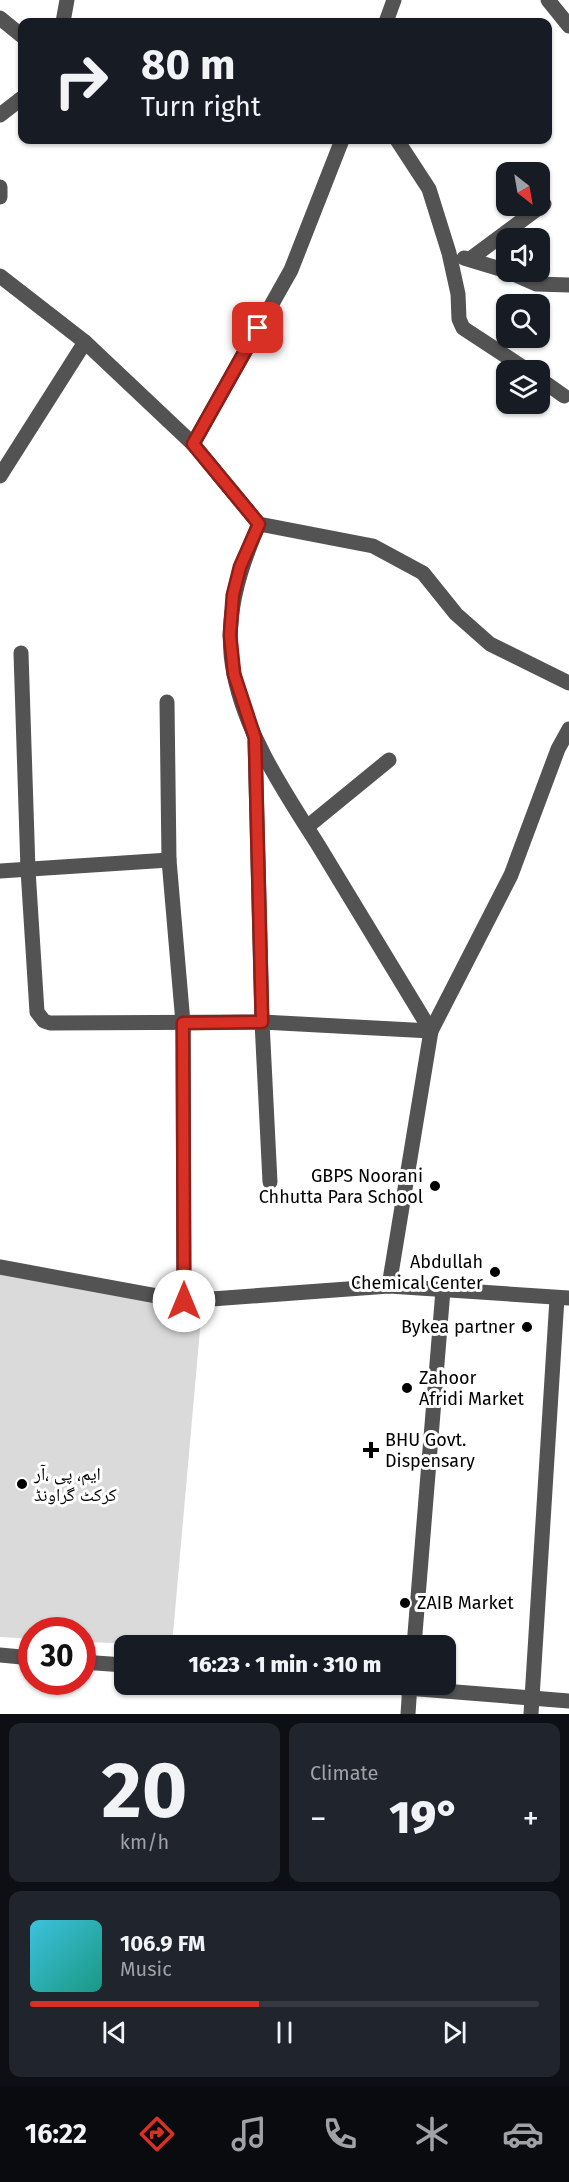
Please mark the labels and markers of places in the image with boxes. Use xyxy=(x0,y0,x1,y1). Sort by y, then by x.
pin xyxy=(232,302,283,353)
place label: GBPS Noorani Chhutta Para School xyxy=(259,1165,423,1208)
marker: GBPS Noorani Chhutta Para School xyxy=(428,1179,442,1193)
place label: Abdullah Chemical Center xyxy=(351,1251,483,1294)
marker: Abdullah Chemical Center xyxy=(488,1265,502,1279)
place label: Bykea partner xyxy=(401,1316,515,1338)
marker: Bykea partner xyxy=(520,1320,534,1334)
place label: Zahoor Afridi Market xyxy=(419,1367,525,1410)
marker: Zahoor Afridi Market xyxy=(400,1381,414,1395)
place label: BHU Govt. Dispensary xyxy=(385,1429,475,1472)
marker: BHU Govt. Dispensary xyxy=(362,1441,380,1459)
place label: ایم، پی ،آر کرکٹ گراونڈ xyxy=(33,1463,117,1506)
marker: ایم، پی ،آر کرکٹ گراونڈ xyxy=(15,1477,29,1491)
place label: ZAIB Market xyxy=(417,1592,514,1614)
marker: ZAIB Market xyxy=(398,1596,412,1610)

